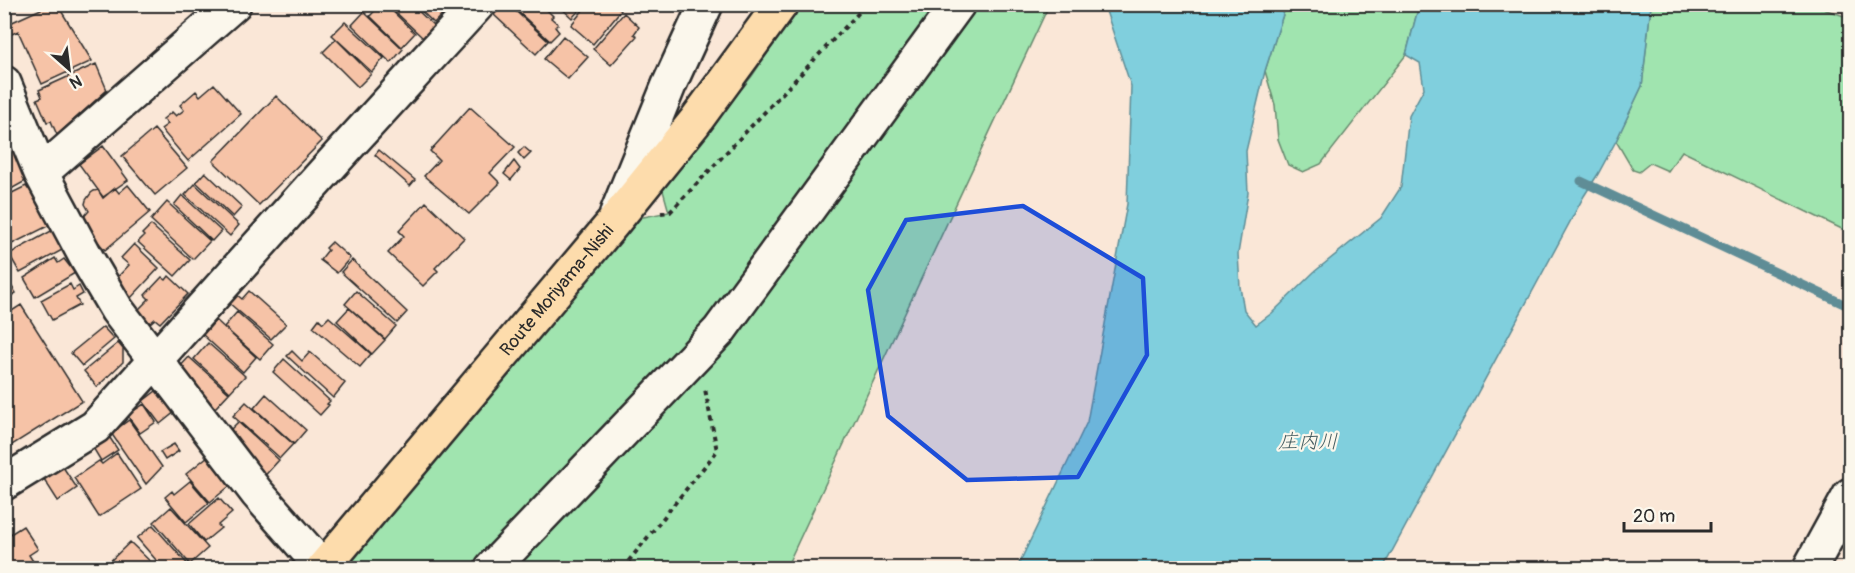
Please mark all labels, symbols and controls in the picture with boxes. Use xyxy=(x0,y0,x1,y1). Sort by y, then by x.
north arrow xyxy=(39,39,99,99)
text: N xyxy=(66,70,85,93)
street label: Route Moriyama-Nishi xyxy=(495,220,618,361)
water label: 庄内川 xyxy=(1278,429,1338,454)
scale bar xyxy=(1624,495,1711,533)
text: 20 m xyxy=(1633,505,1675,528)

